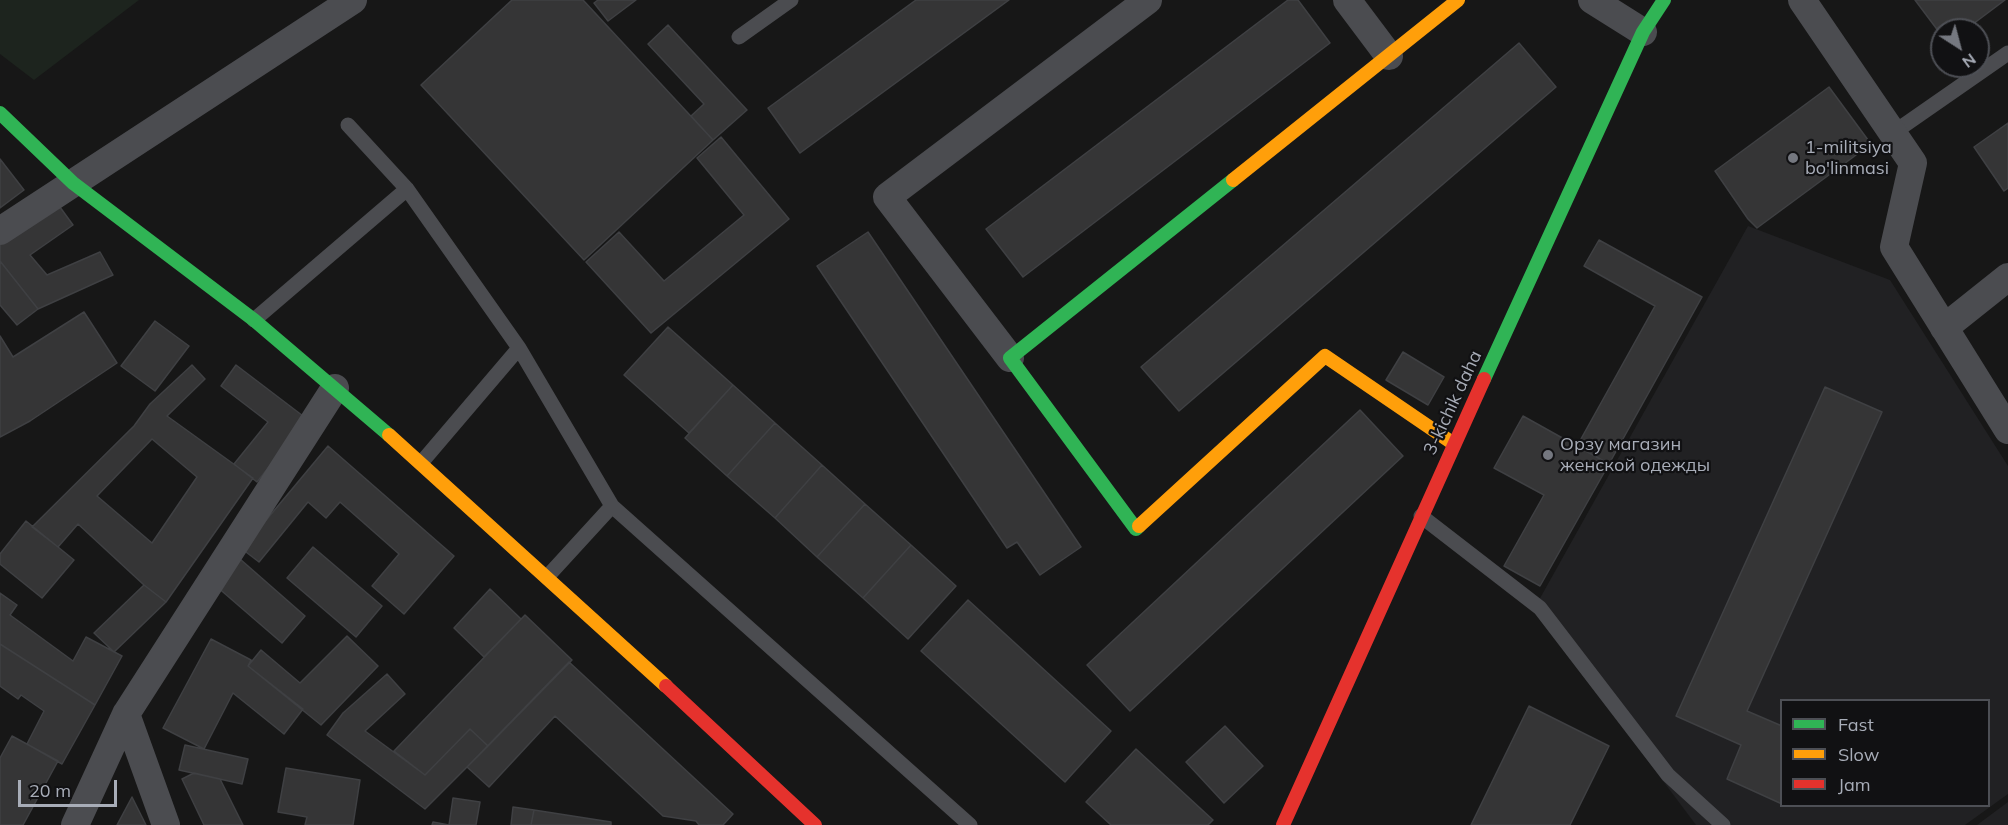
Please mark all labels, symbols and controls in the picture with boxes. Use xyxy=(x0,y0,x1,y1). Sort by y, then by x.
north arrow xyxy=(1930,18,1990,78)
text: N xyxy=(1959,49,1980,73)
place label: 1-militsiya bo'linmasi xyxy=(1805,137,1892,180)
marker: 1-militsiya bo'linmasi xyxy=(1786,151,1800,165)
street label: 3-kichik daha xyxy=(1419,347,1487,459)
place label: Орзу магазин женской одежды xyxy=(1560,434,1710,476)
marker: Орзу магазин женской одежды xyxy=(1541,448,1555,462)
legend xyxy=(1780,699,1990,807)
text: Fast xyxy=(1838,713,1874,736)
text: Slow xyxy=(1838,743,1879,766)
scale bar xyxy=(21,768,120,806)
text: Jam xyxy=(1838,773,1871,796)
text: 20 m xyxy=(29,779,71,802)

